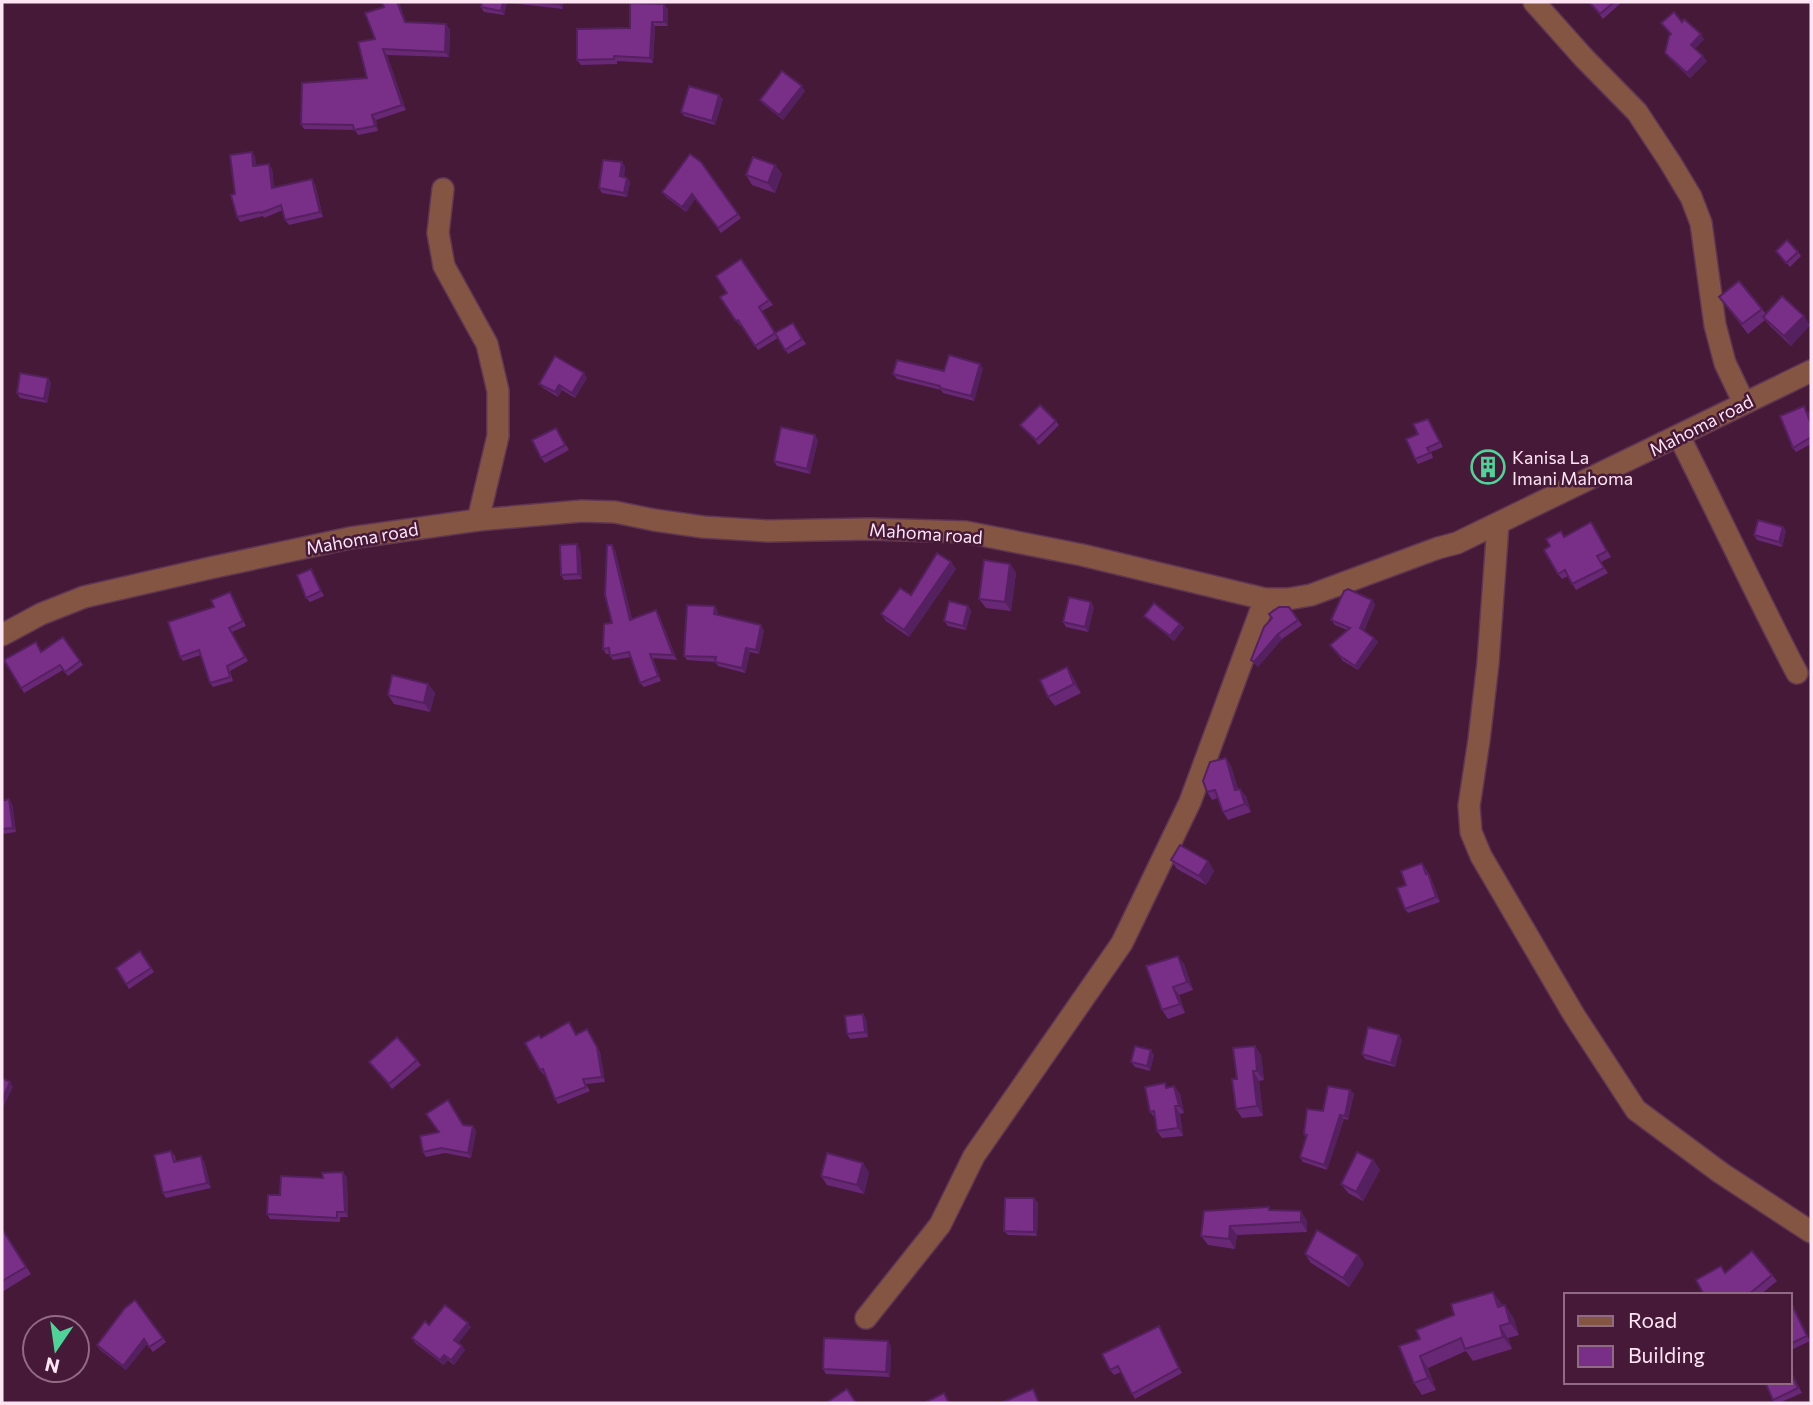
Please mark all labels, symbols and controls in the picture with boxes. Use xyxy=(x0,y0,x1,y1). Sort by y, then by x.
street label: Mahoma road xyxy=(1645,389,1757,461)
place label: Kanisa La Imani Mahoma xyxy=(1512,446,1633,489)
building icon: Kanisa La Imani Mahoma xyxy=(1469,448,1507,486)
street label: Mahoma road xyxy=(304,517,420,559)
street label: Mahoma road xyxy=(869,518,983,548)
legend xyxy=(1564,1293,1792,1384)
text: Road xyxy=(1628,1307,1677,1332)
north arrow xyxy=(21,1314,91,1384)
text: Building xyxy=(1628,1342,1705,1367)
text: N xyxy=(43,1353,62,1379)

